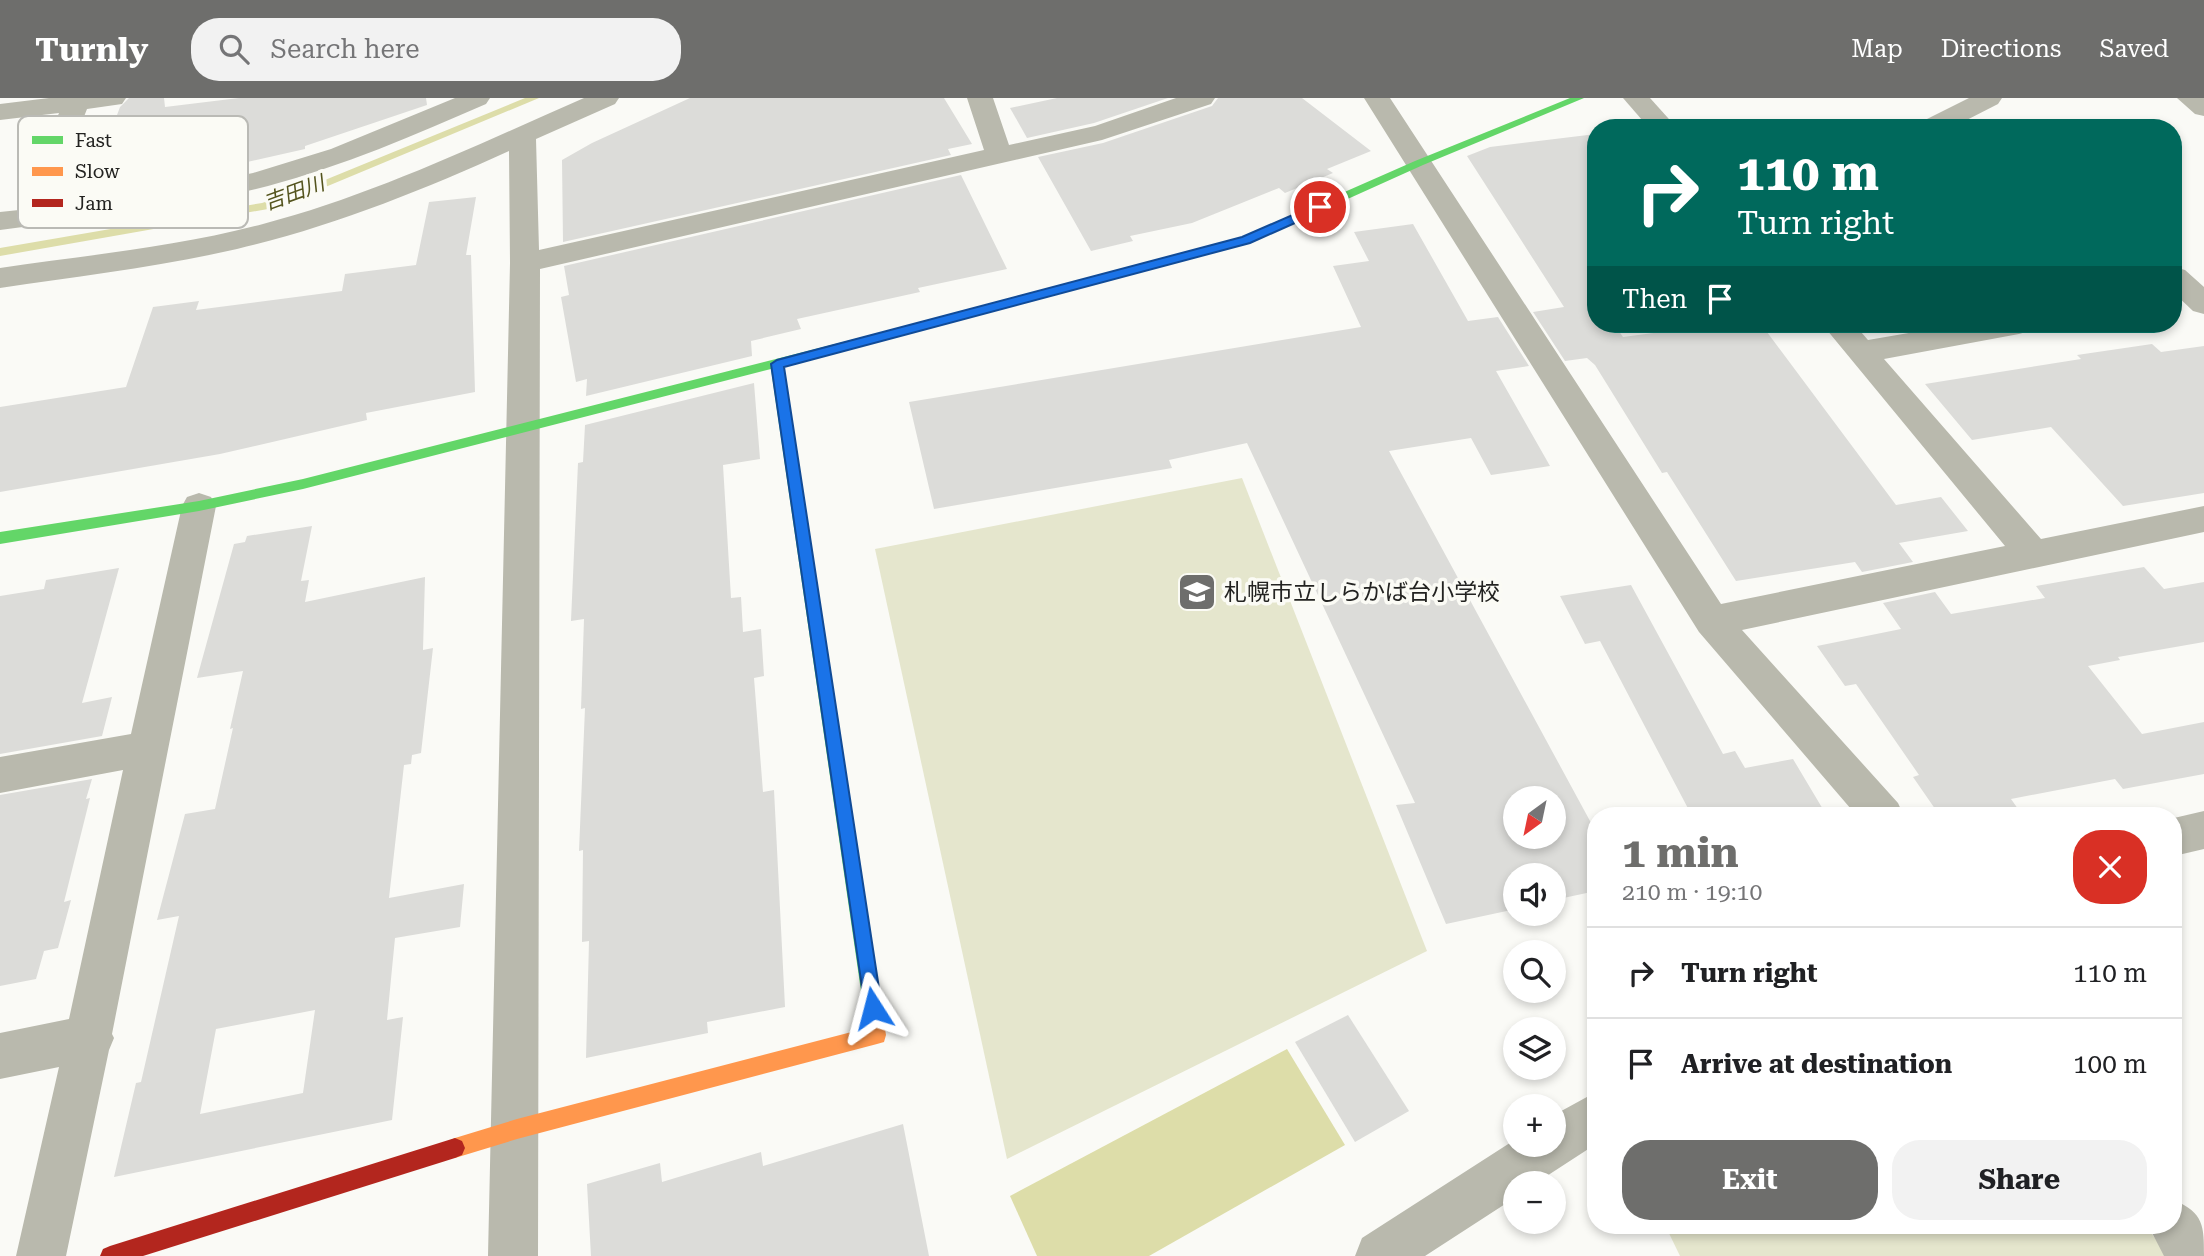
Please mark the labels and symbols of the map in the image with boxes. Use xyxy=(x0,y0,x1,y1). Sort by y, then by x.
legend xyxy=(18,116,248,228)
text: Fast xyxy=(75,129,112,152)
text: Slow xyxy=(75,160,120,183)
water label: 吉田川 xyxy=(260,170,330,215)
pin xyxy=(1290,177,1350,237)
text: Jam xyxy=(75,192,113,215)
school or university icon: 札幌市立しらかば台小学校 xyxy=(1176,571,1218,613)
place label: 札幌市立しらかば台小学校 xyxy=(1224,579,1500,606)
north arrow xyxy=(1503,786,1566,849)
position arrow xyxy=(836,971,910,1045)

